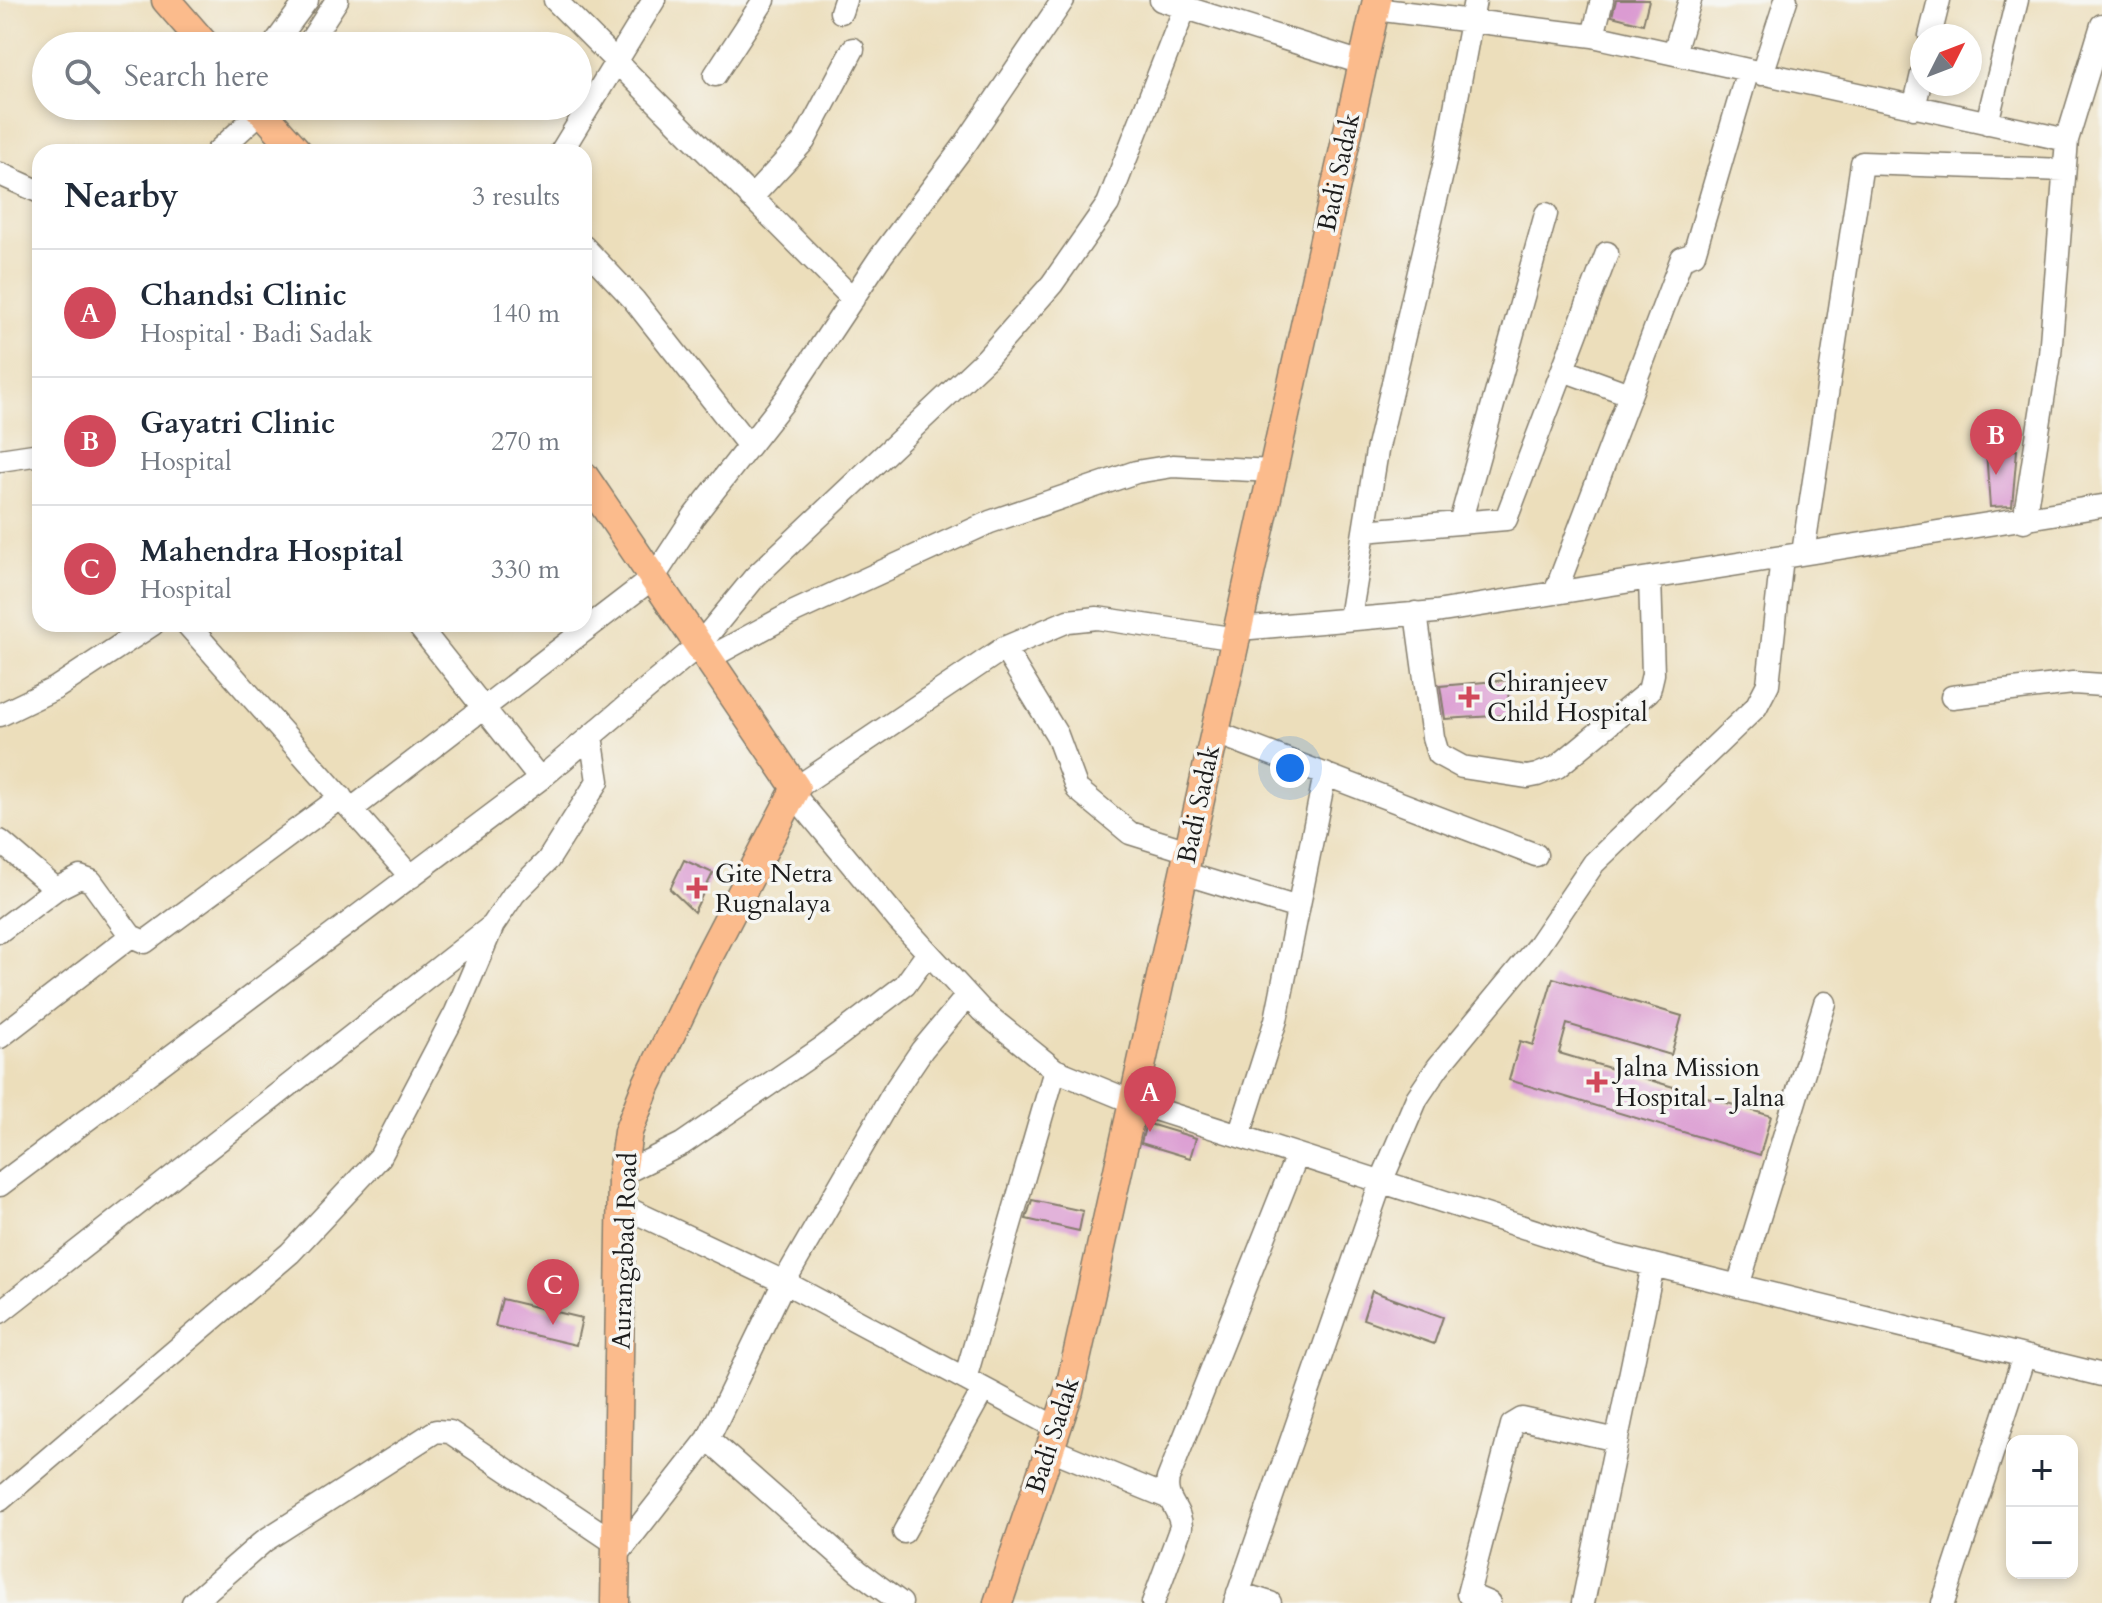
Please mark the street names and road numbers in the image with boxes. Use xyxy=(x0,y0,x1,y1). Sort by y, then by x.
street label: Badi Sadak xyxy=(1309,110,1368,235)
street label: Badi Sadak xyxy=(1169,742,1228,867)
street label: Aurangabad Road xyxy=(604,1152,645,1350)
street label: Badi Sadak xyxy=(1017,1372,1088,1498)

